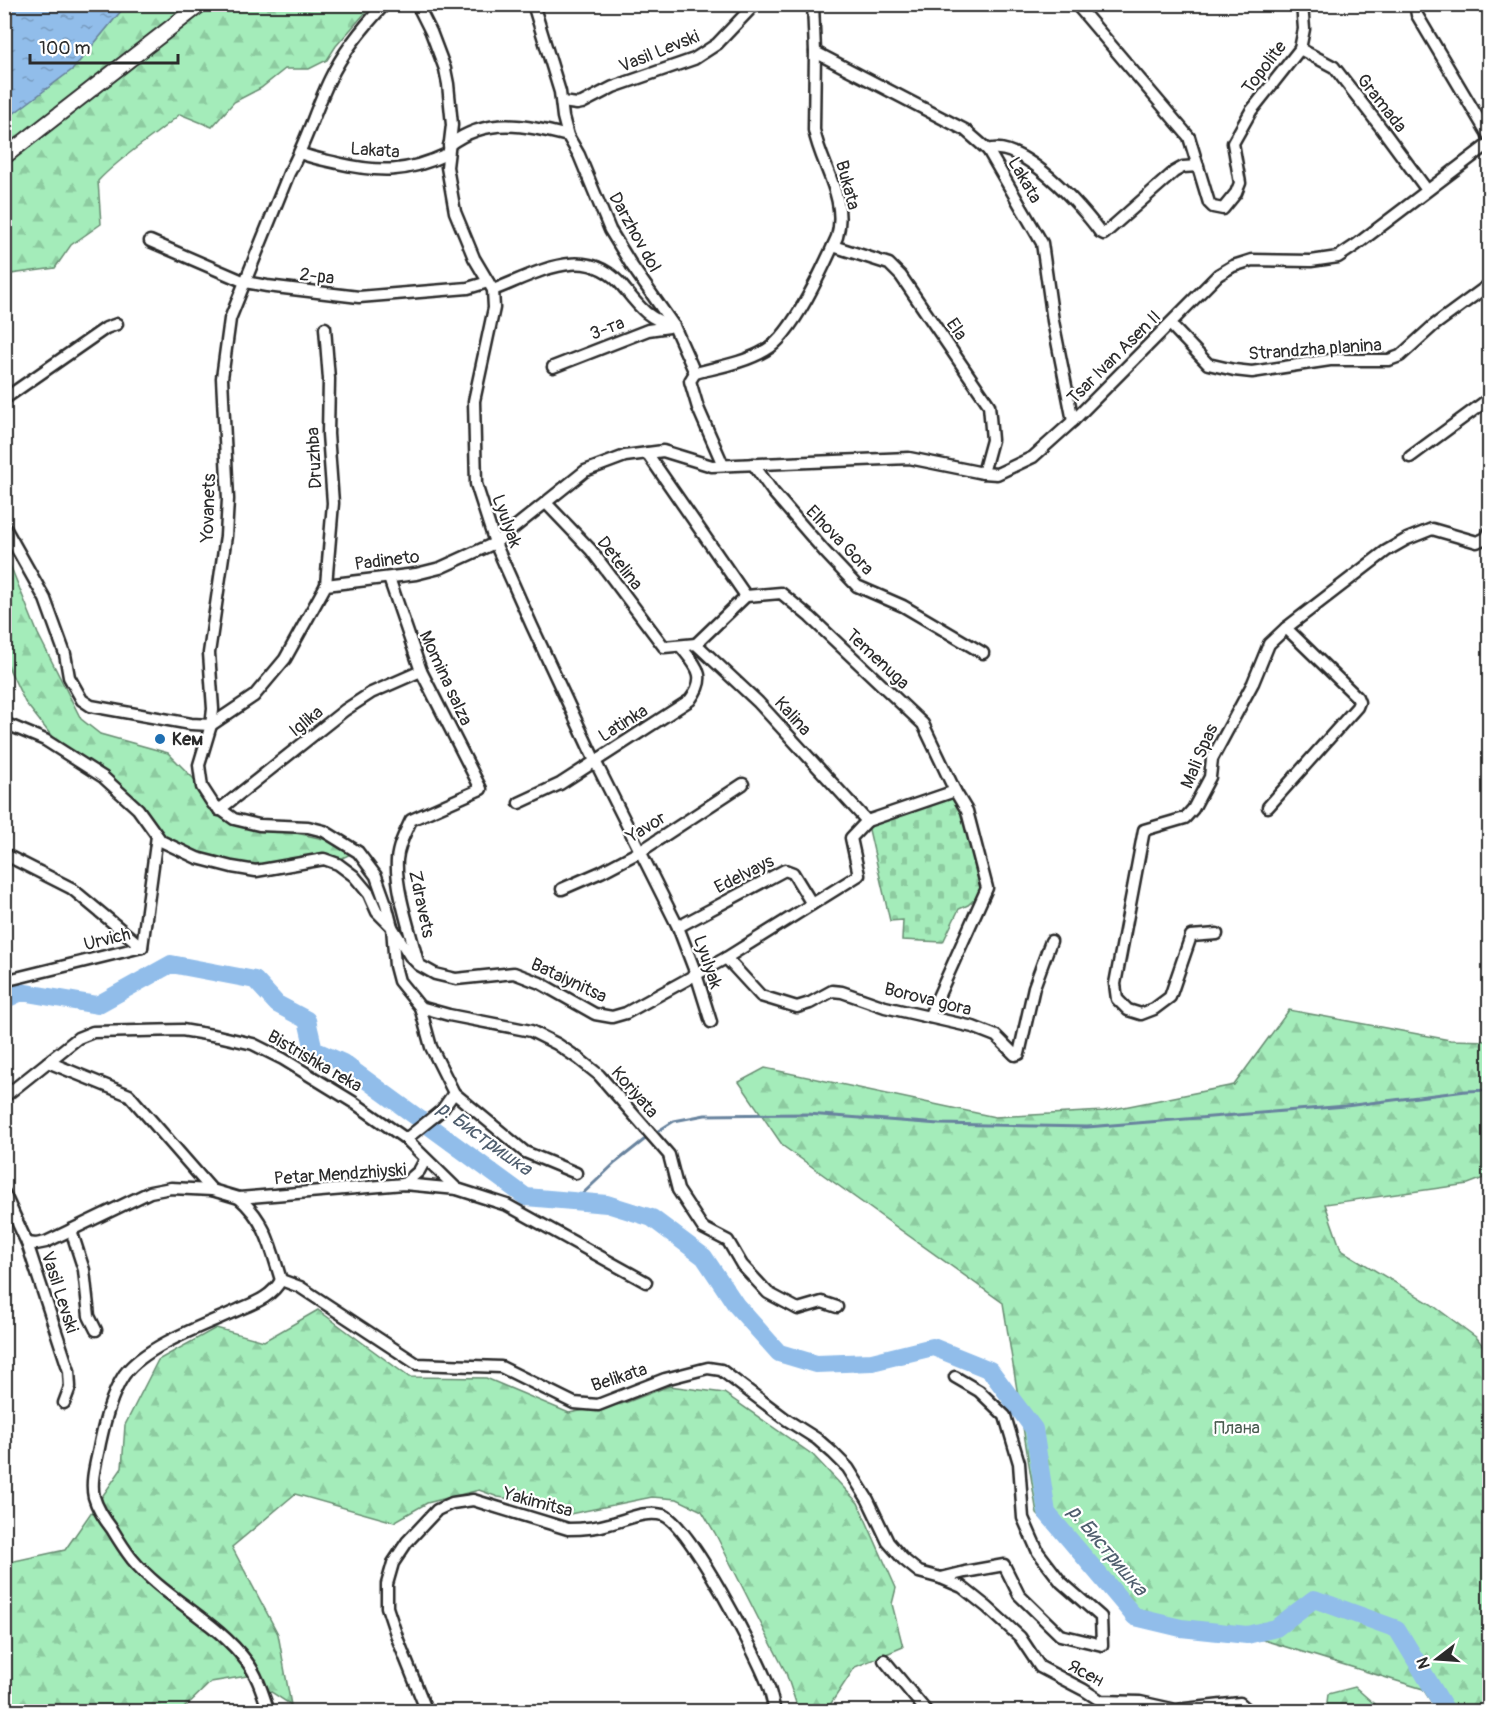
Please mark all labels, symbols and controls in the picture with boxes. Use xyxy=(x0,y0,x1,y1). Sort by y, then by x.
street label: Vasil Levski xyxy=(616,25,703,78)
scale bar xyxy=(30,27,178,65)
street label: Topolite xyxy=(1237,36,1292,99)
text: 100 m xyxy=(39,37,91,60)
street label: Gramada xyxy=(1352,69,1412,137)
street label: Lakata xyxy=(349,137,400,164)
street label: Lakata xyxy=(1002,153,1047,207)
street label: Bukata xyxy=(830,158,865,212)
street label: Darzhov dol xyxy=(603,188,666,276)
street label: 2-ра xyxy=(298,263,336,290)
street label: Tsar Ivan Asen II xyxy=(1063,306,1166,409)
street label: 3-та xyxy=(587,311,628,345)
street label: Ela xyxy=(941,314,972,345)
street label: Strandzha planina xyxy=(1248,333,1382,366)
street label: Druzhba xyxy=(301,427,328,489)
street label: Yovanets xyxy=(196,473,221,544)
street label: Lyulyak xyxy=(486,492,527,551)
street label: Elhova Gora xyxy=(801,501,879,580)
street label: Detelina xyxy=(591,532,648,595)
street label: Padineto xyxy=(353,545,421,576)
street label: Temenuga xyxy=(841,624,914,695)
street label: Momina salza xyxy=(414,627,478,729)
street label: Kalina xyxy=(769,692,816,741)
street label: Latinka xyxy=(594,699,652,748)
street label: Iglika xyxy=(285,701,328,742)
street label: Mali Spas xyxy=(1176,720,1223,792)
place label: Кем xyxy=(172,728,203,751)
marker: Кем xyxy=(153,732,167,746)
street label: Yavor xyxy=(621,806,671,849)
street label: Edelvays xyxy=(711,850,778,899)
street label: Zdravets xyxy=(403,868,440,940)
street label: Urvich xyxy=(81,923,133,956)
street label: Lyulyak xyxy=(688,933,727,992)
street label: Bataiynitsa xyxy=(527,953,611,1008)
street label: Borova gora xyxy=(882,978,974,1021)
street label: Bistrishka reka xyxy=(263,1025,366,1098)
street label: Koriyata xyxy=(606,1062,663,1123)
water label: р. Бистришка xyxy=(432,1096,538,1182)
street label: Petar Mendzhiyski xyxy=(273,1158,407,1191)
street label: Vasil Levski xyxy=(36,1248,84,1336)
street label: Belikata xyxy=(588,1358,650,1397)
park label: Плана xyxy=(1214,1417,1260,1440)
street label: Yakimitsa xyxy=(500,1482,575,1523)
water label: р. Бистришка xyxy=(1062,1500,1154,1602)
north arrow xyxy=(1407,1629,1467,1689)
street label: Ясен xyxy=(1064,1655,1108,1692)
text: N xyxy=(1412,1655,1435,1671)

